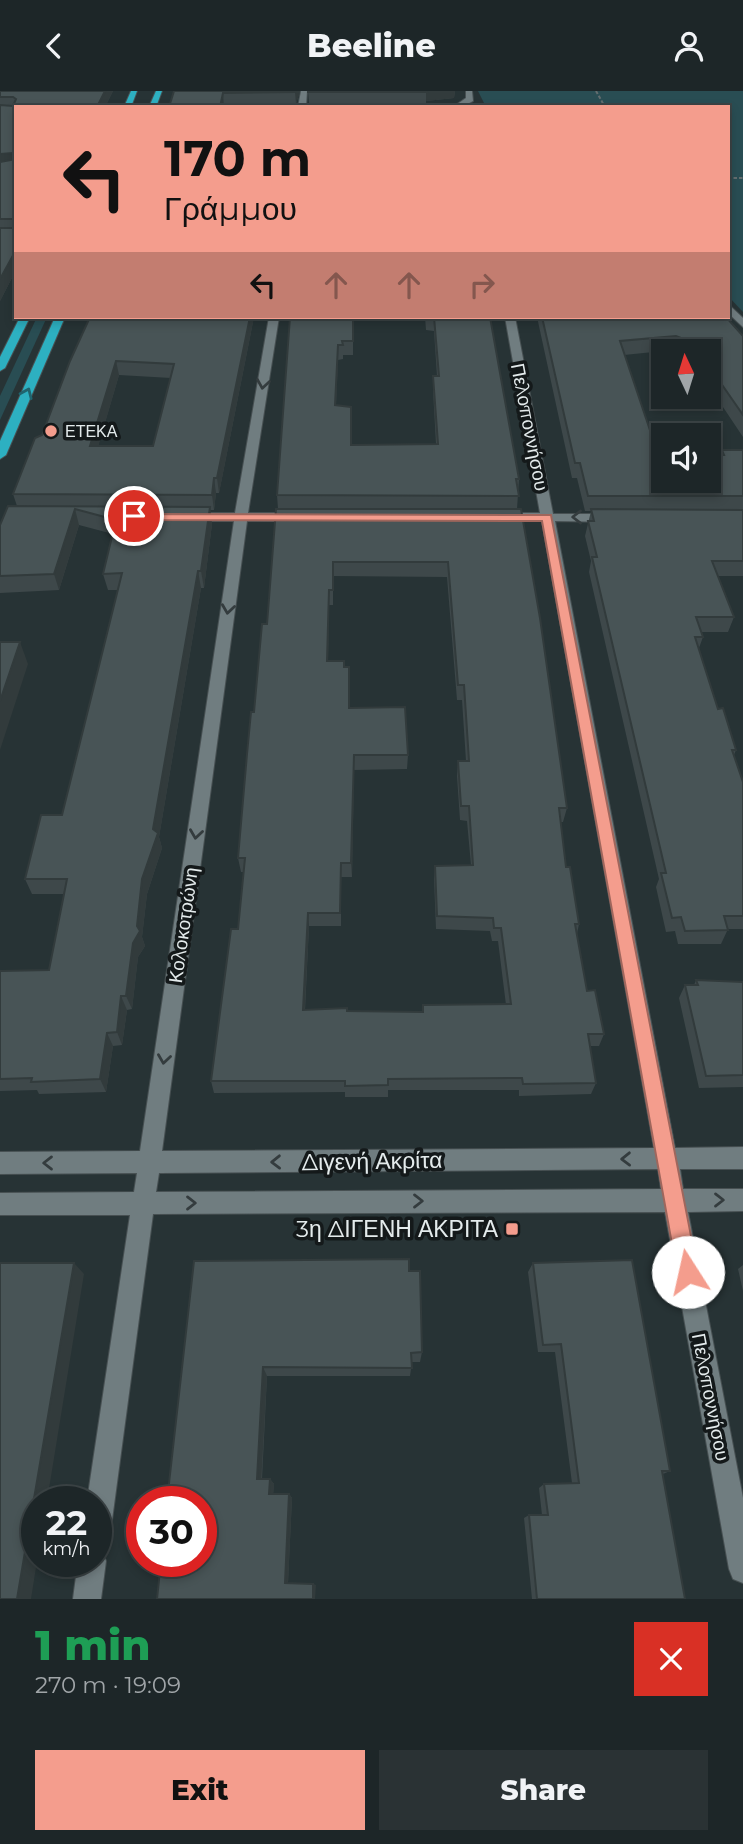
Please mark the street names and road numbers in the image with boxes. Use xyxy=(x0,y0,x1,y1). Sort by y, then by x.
street label: Πελοποννήσου xyxy=(506,361,553,493)
street label: Κολοκοτρώνη xyxy=(164,866,203,984)
street label: Διγενή Ακρίτα xyxy=(301,1146,443,1176)
street label: Πελοποννήσου xyxy=(687,1331,734,1463)

